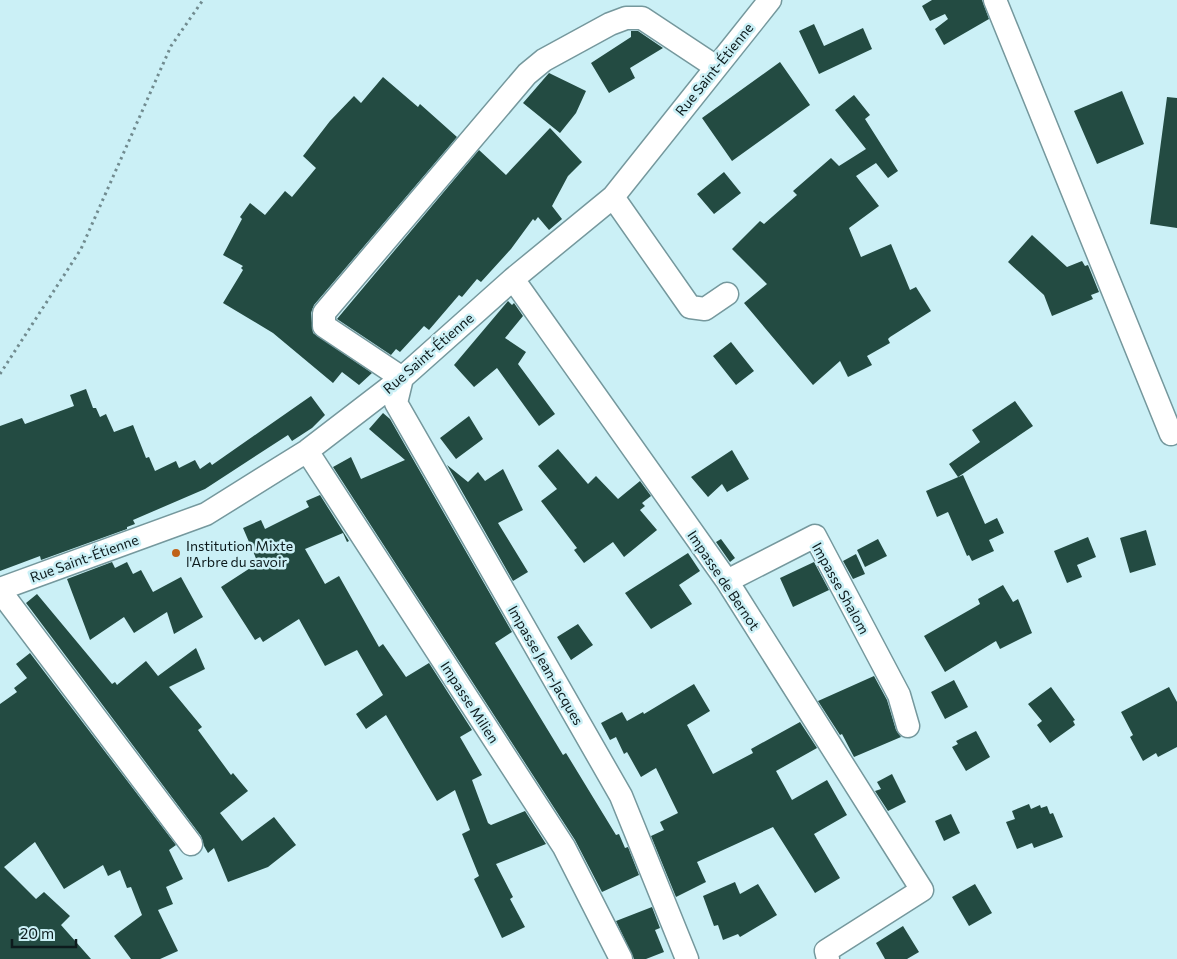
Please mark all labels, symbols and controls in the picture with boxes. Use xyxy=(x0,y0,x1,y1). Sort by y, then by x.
street label: Rue Saint-Étienne xyxy=(671,19,757,119)
street label: Rue Saint-Étienne xyxy=(379,309,477,397)
street label: Impasse de Bernot xyxy=(684,527,764,633)
street label: Rue Saint-Étienne xyxy=(27,530,141,586)
place label: Institution Mixte l'Arbre du savoir xyxy=(186,537,293,570)
street label: Impasse Shalom xyxy=(809,539,873,637)
marker: Institution Mixte l'Arbre du savoir xyxy=(170,547,182,559)
street label: Impasse Jean-Jacques xyxy=(505,602,587,728)
street label: Impasse Milien xyxy=(437,658,503,746)
scale bar xyxy=(12,916,76,948)
text: 20 m xyxy=(20,924,54,942)

